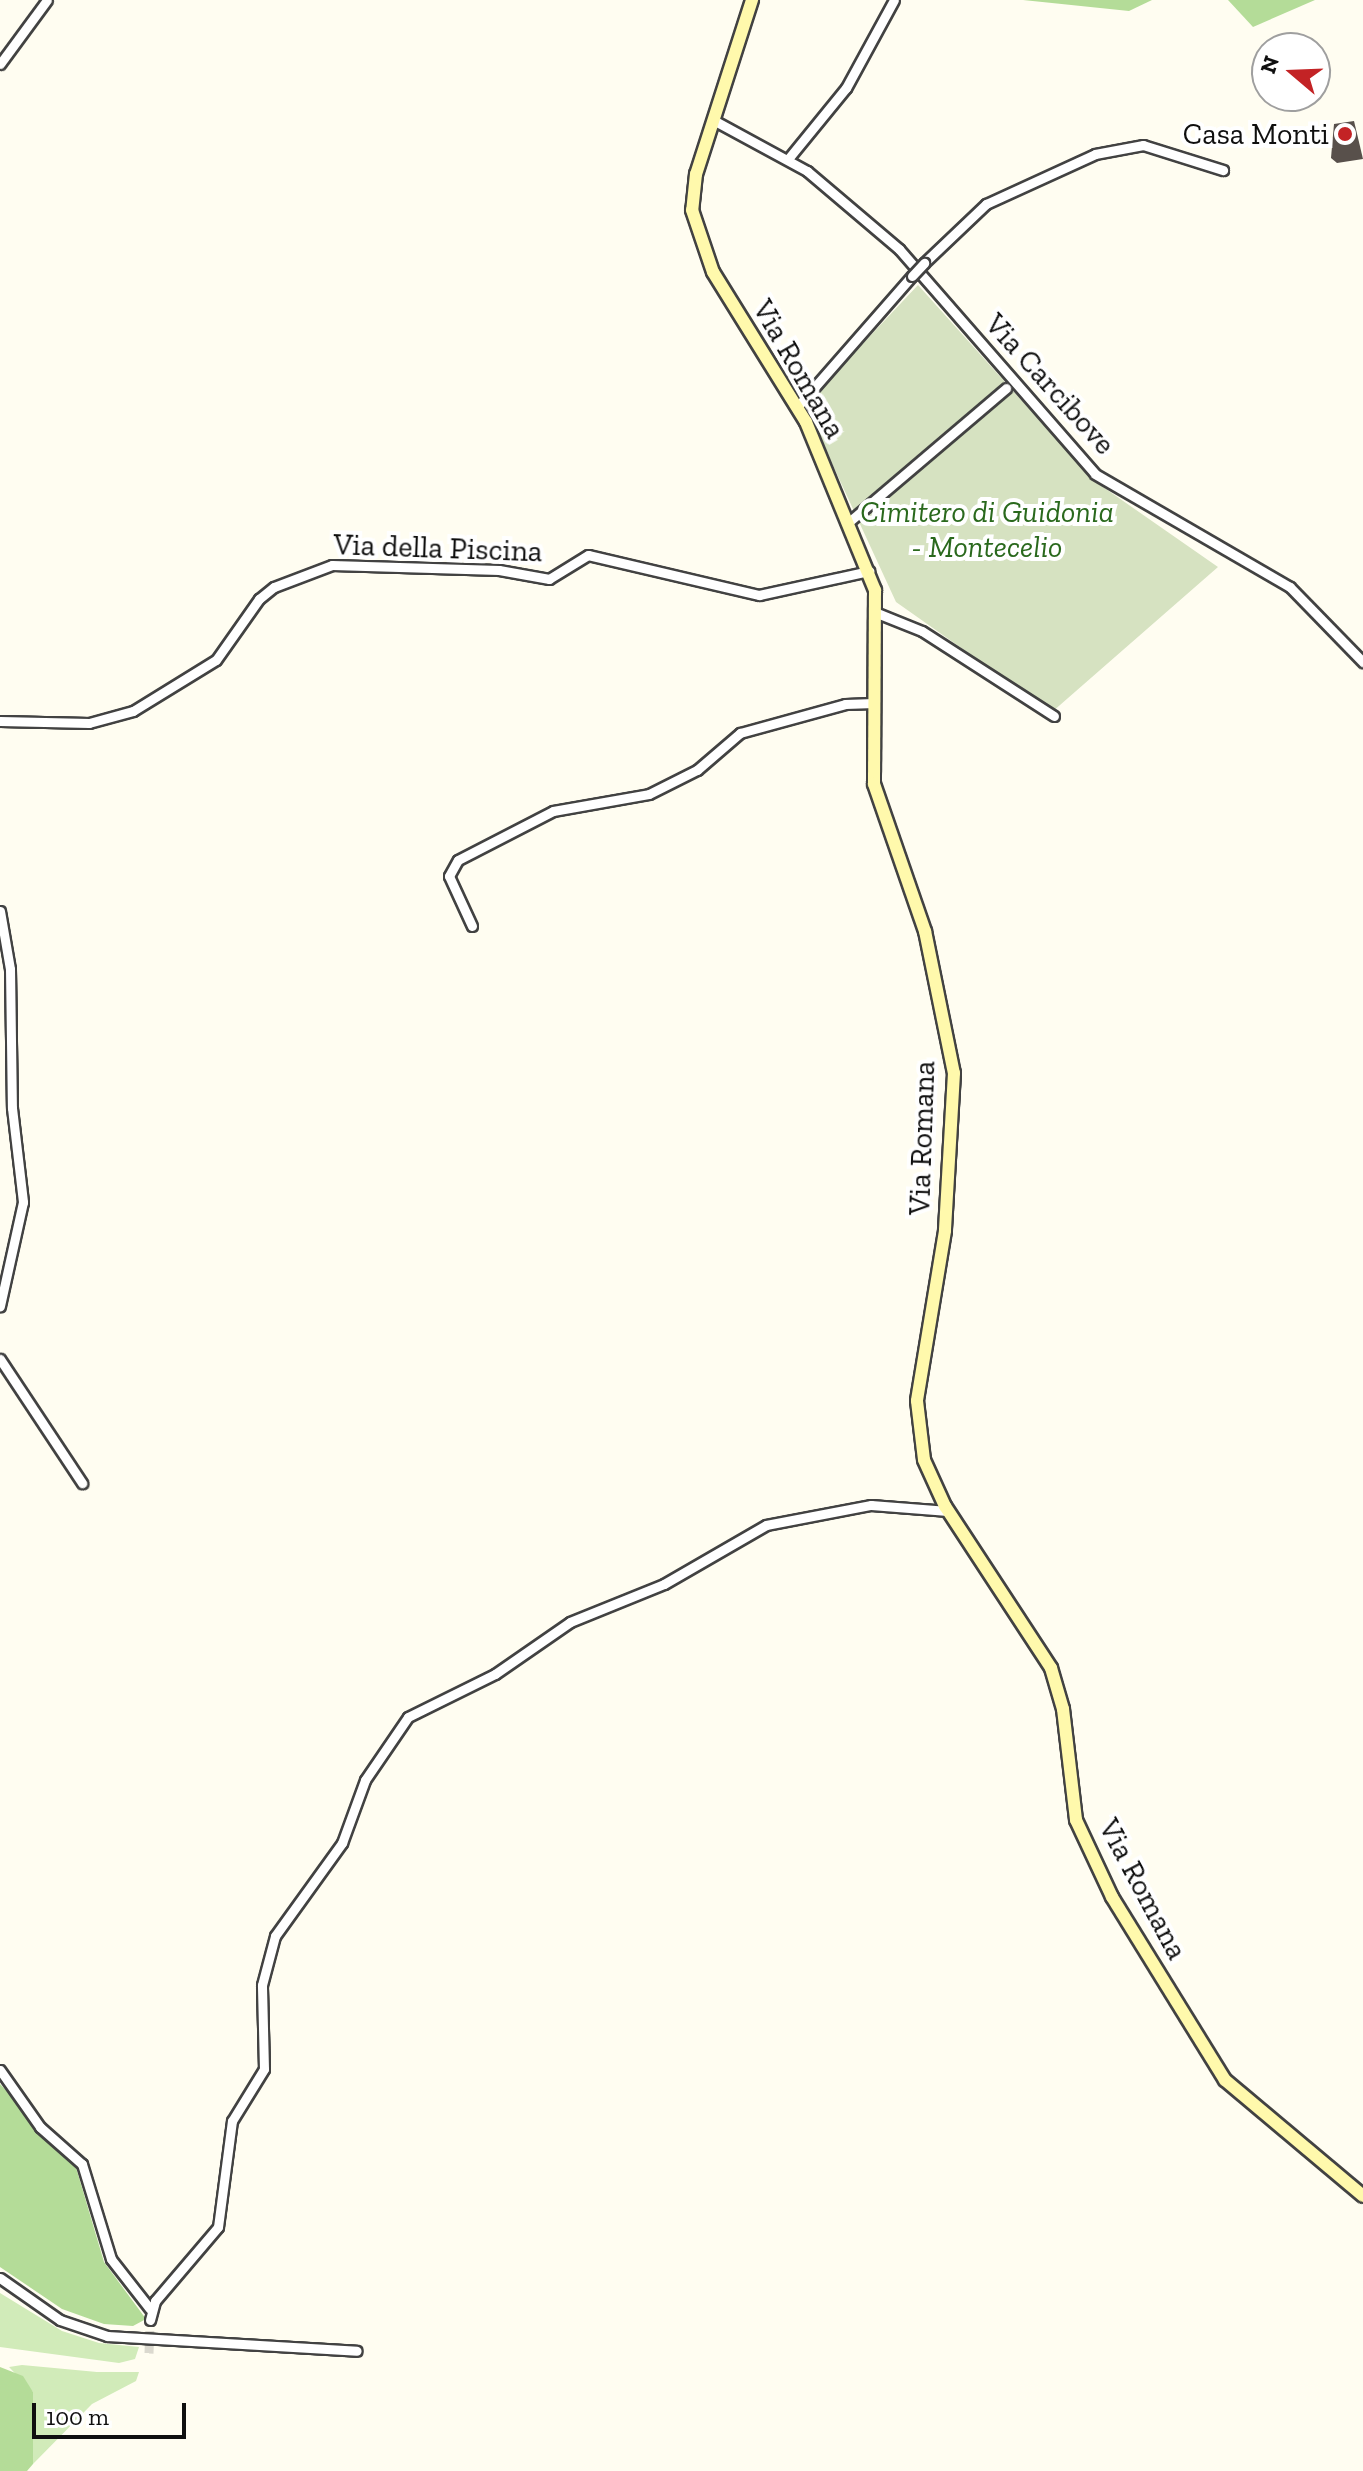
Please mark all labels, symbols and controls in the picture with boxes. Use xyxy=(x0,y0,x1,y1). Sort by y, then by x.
north arrow xyxy=(1251,32,1331,112)
text: N xyxy=(1254,52,1285,77)
place label: Casa Monti xyxy=(1183,116,1329,152)
marker: Casa Monti xyxy=(1336,125,1354,143)
street label: Via Romana xyxy=(745,293,853,445)
street label: Via Carcibove xyxy=(977,306,1123,462)
park label: Cimitero di Guidonia - Montecelio xyxy=(860,494,1114,564)
street label: Via della Piscina xyxy=(333,526,543,570)
street label: Via Romana xyxy=(901,1060,943,1216)
street label: Via Romana xyxy=(1091,1813,1195,1965)
scale bar xyxy=(36,2387,190,2437)
text: 100 m xyxy=(46,2402,109,2431)

